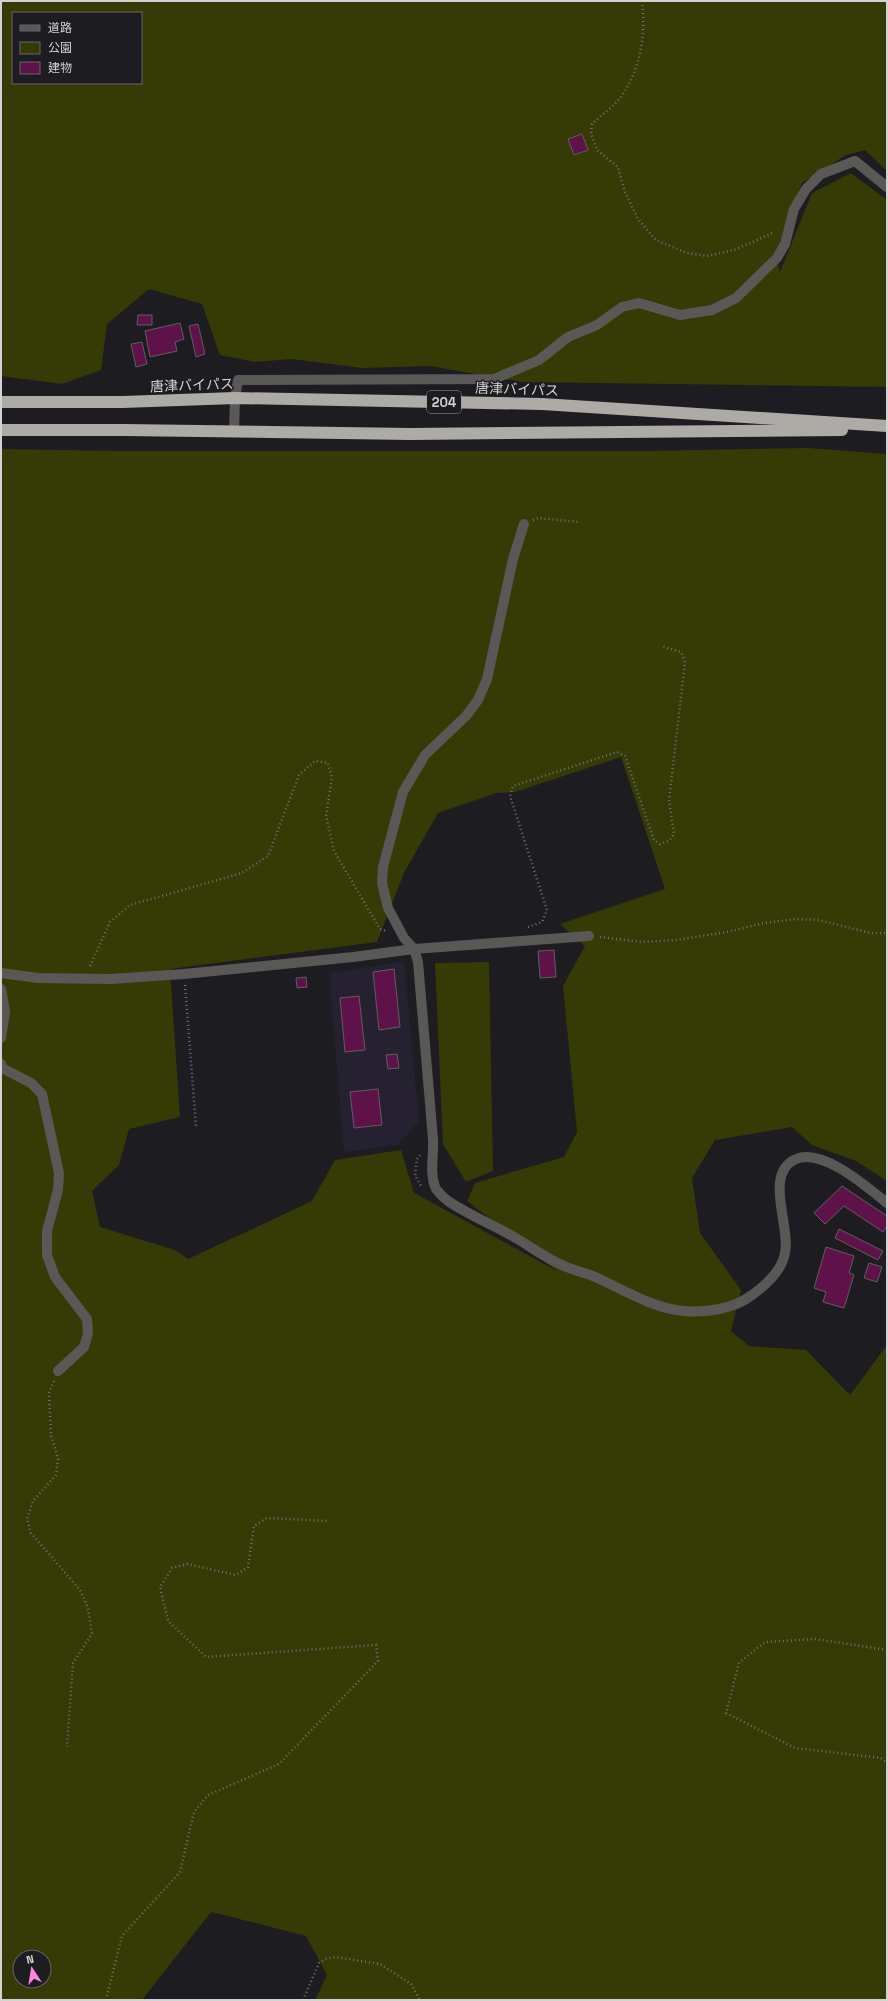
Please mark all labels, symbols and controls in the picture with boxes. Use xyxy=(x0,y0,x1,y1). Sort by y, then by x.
legend xyxy=(12,12,142,84)
text: 道路 xyxy=(48,20,72,36)
text: 公園 xyxy=(48,40,72,56)
text: 建物 xyxy=(48,60,72,76)
street label: 唐津バイパス xyxy=(150,375,234,395)
street label: 唐津バイパス xyxy=(475,379,559,399)
road number: 204 xyxy=(427,391,461,413)
north arrow xyxy=(12,1949,52,1989)
text: N xyxy=(25,1952,35,1967)

